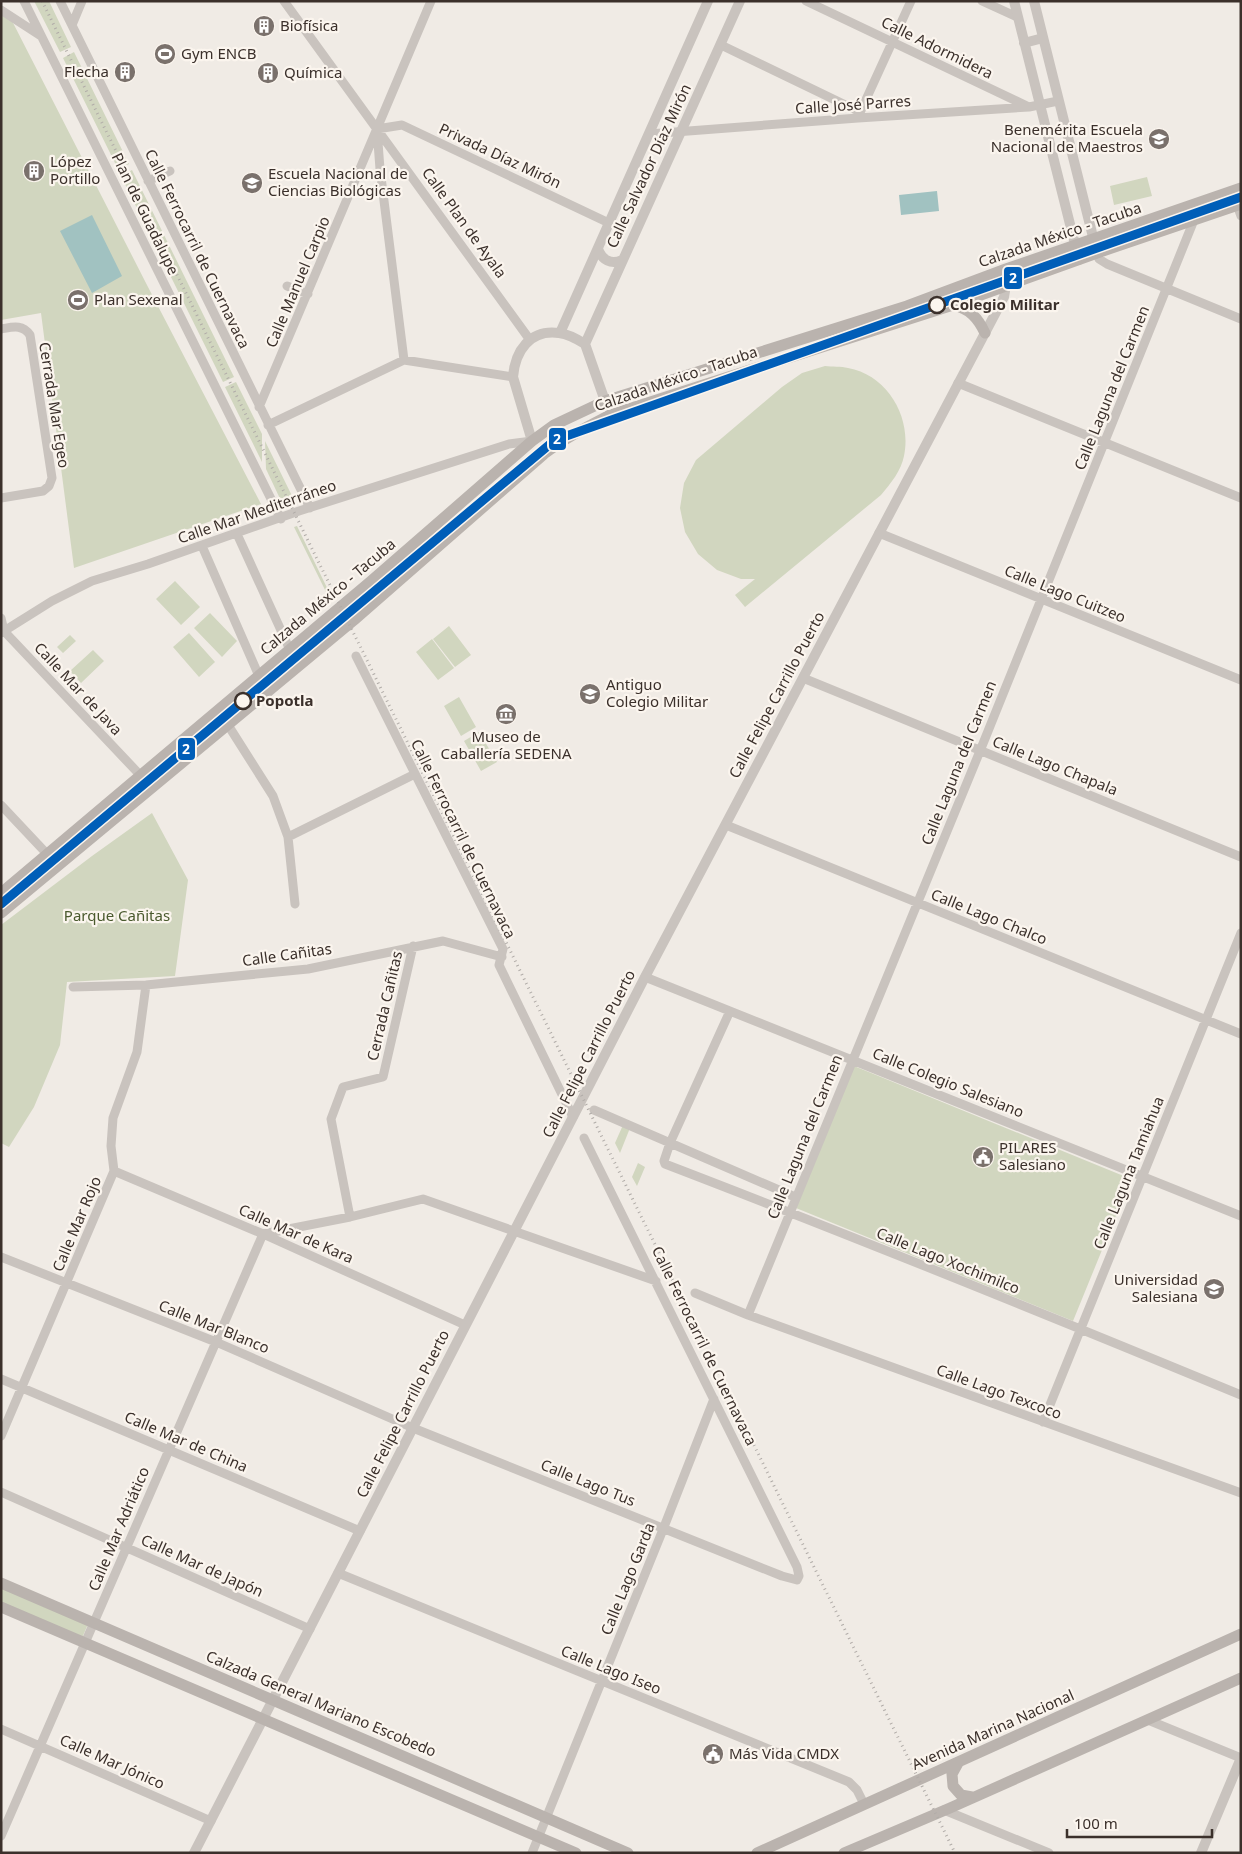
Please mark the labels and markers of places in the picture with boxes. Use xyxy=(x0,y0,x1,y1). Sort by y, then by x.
building icon: Biofísica xyxy=(252,14,276,38)
place label: Biofísica xyxy=(280,15,338,35)
sports icon: Gym ENCB xyxy=(153,42,177,66)
place label: Gym ENCB xyxy=(181,43,256,63)
building icon: Flecha xyxy=(113,60,137,84)
place label: Flecha xyxy=(64,61,109,81)
building icon: Química xyxy=(256,61,280,85)
place label: Química xyxy=(284,62,342,82)
place label: Benemérita Escuela Nacional de Maestros xyxy=(991,119,1143,156)
school or university icon: Benemérita Escuela Nacional de Maestros xyxy=(1147,127,1171,151)
place label: López Portillo xyxy=(50,151,100,188)
building icon: López Portillo xyxy=(22,159,46,183)
place label: Escuela Nacional de Ciencias Biológicas xyxy=(268,163,408,200)
school or university icon: Escuela Nacional de Ciencias Biológicas xyxy=(240,171,264,195)
sports icon: Plan Sexenal xyxy=(66,288,90,312)
place label: Plan Sexenal xyxy=(94,289,183,309)
place label: Colegio Militar xyxy=(950,294,1060,314)
marker: Colegio Militar xyxy=(928,296,946,314)
place label: Antiguo Colegio Militar xyxy=(606,674,708,711)
school or university icon: Antiguo Colegio Militar xyxy=(578,682,602,706)
place label: Popotla xyxy=(256,690,314,710)
marker: Popotla xyxy=(234,692,252,710)
museum icon: Museo de Caballería SEDENA xyxy=(494,702,518,726)
place label: Museo de Caballería SEDENA xyxy=(441,726,572,763)
place label: PILARES Salesiano xyxy=(999,1137,1066,1174)
public building icon: PILARES Salesiano xyxy=(971,1145,995,1169)
place label: Universidad Salesiana xyxy=(1114,1269,1198,1306)
school or university icon: Universidad Salesiana xyxy=(1202,1277,1226,1301)
public building icon: Más Vida CMDX xyxy=(701,1742,725,1766)
place label: Más Vida CMDX xyxy=(729,1743,839,1763)

